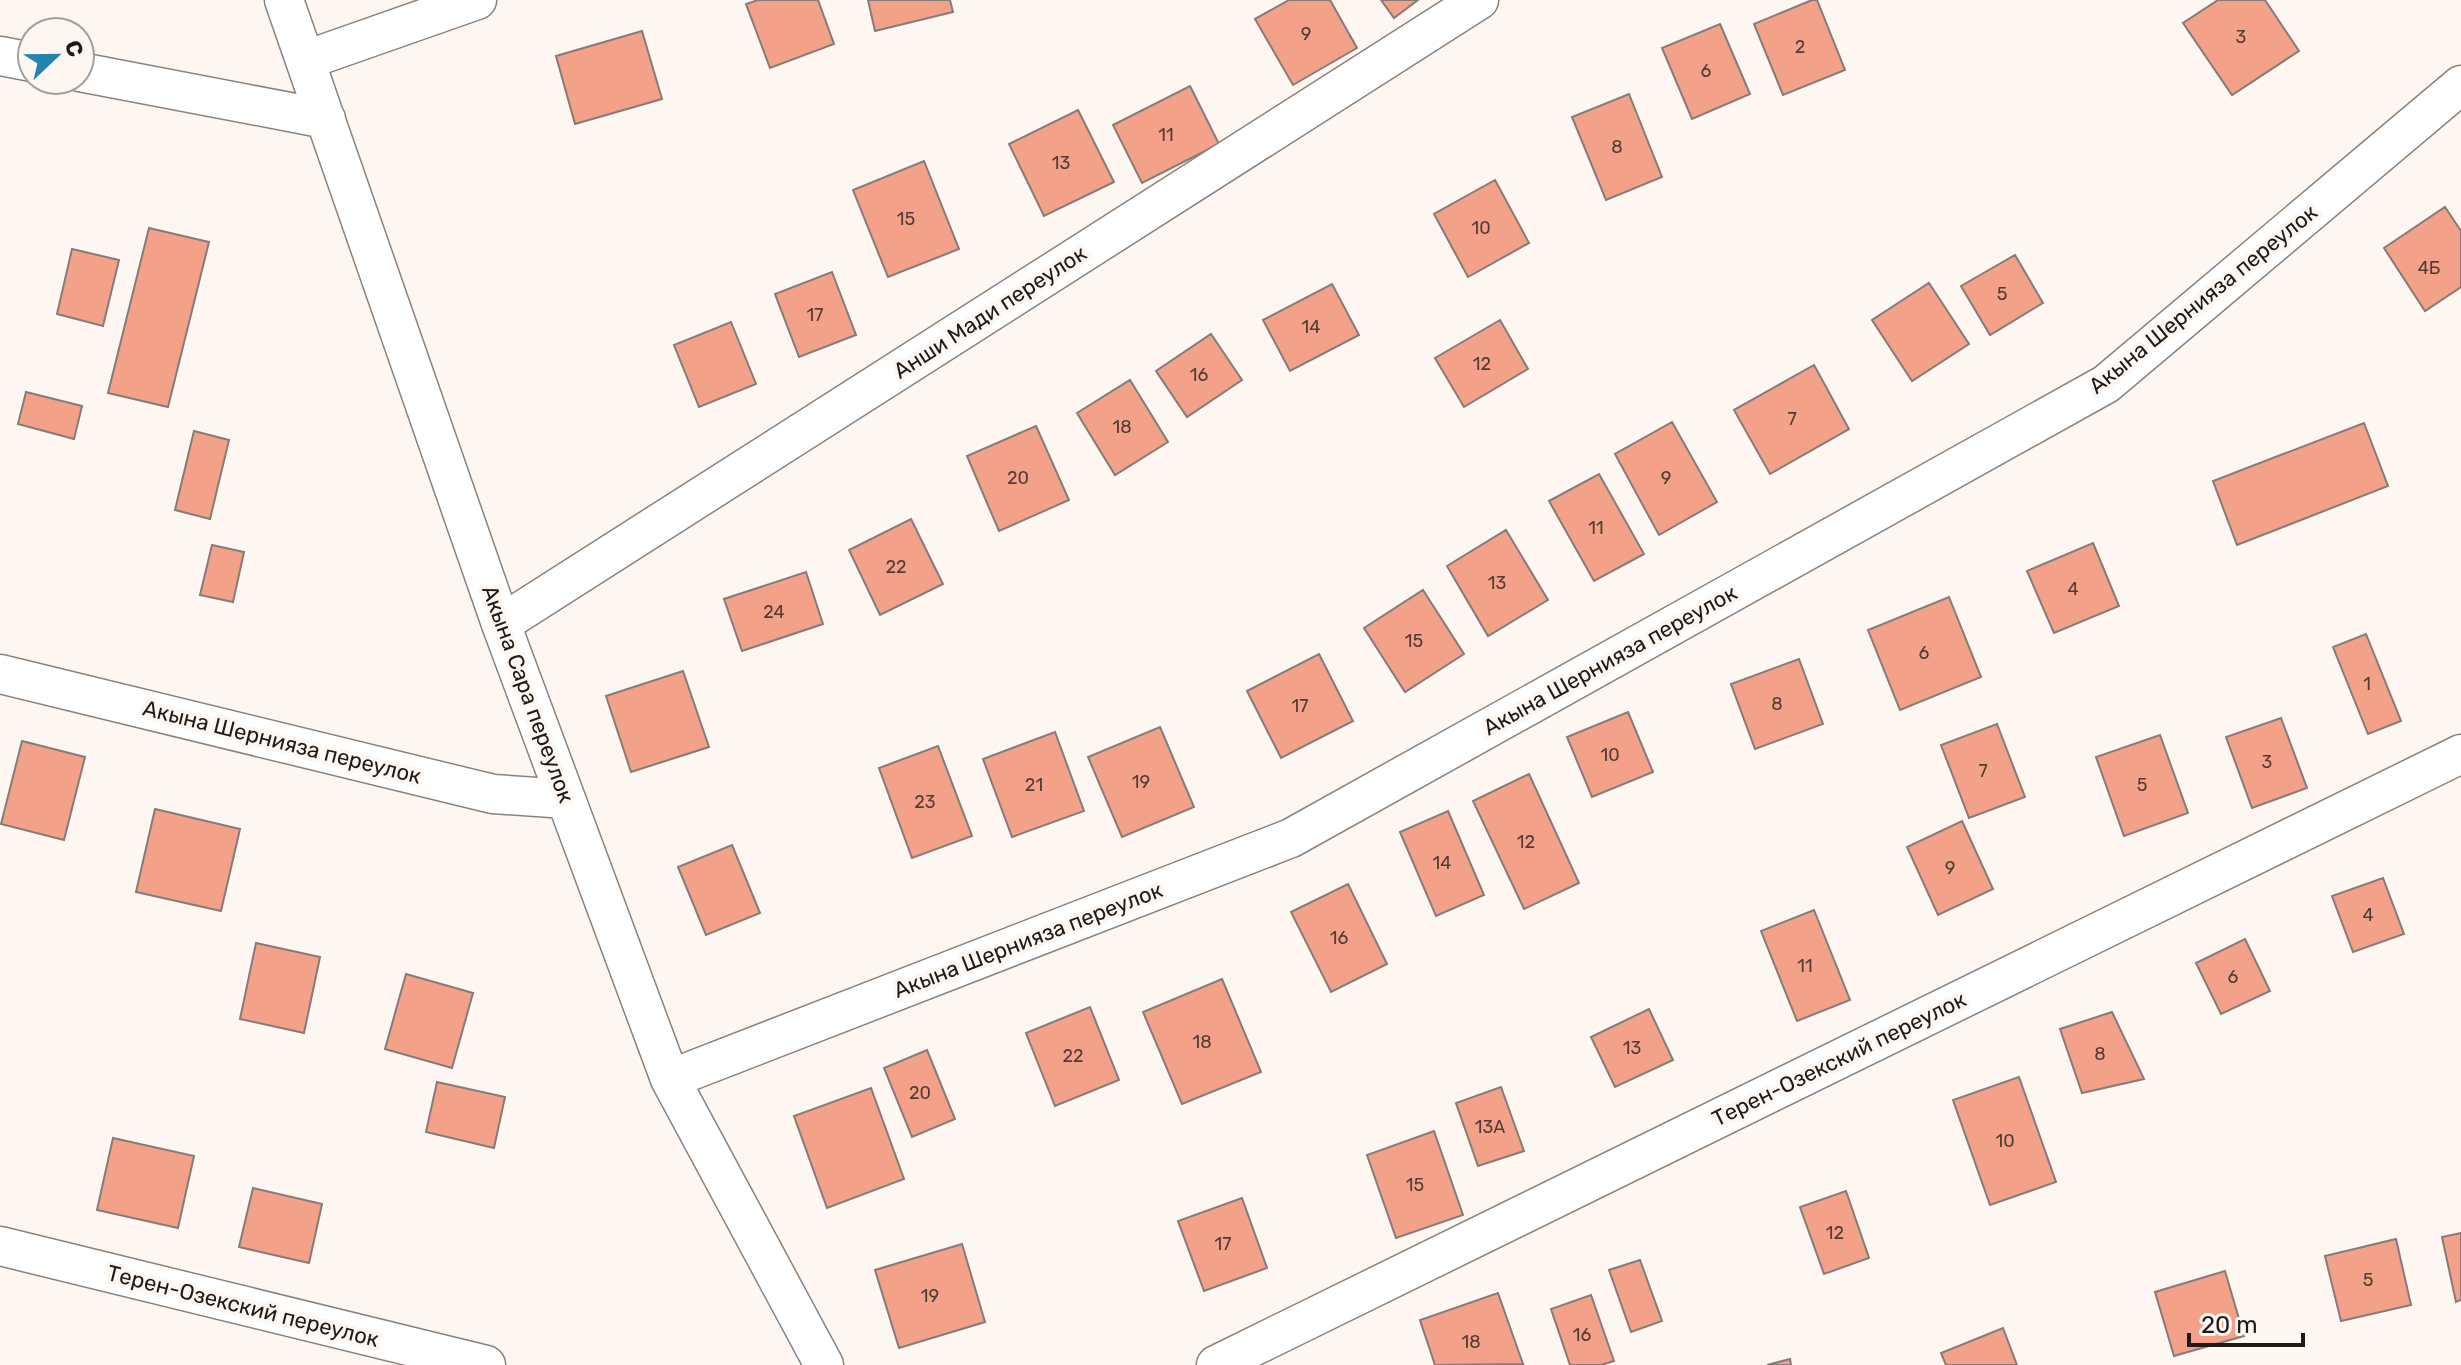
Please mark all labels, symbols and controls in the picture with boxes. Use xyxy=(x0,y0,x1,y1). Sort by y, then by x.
north arrow xyxy=(16,16,96,96)
house number: 9 xyxy=(1301,23,1311,45)
house number: 3 xyxy=(2236,26,2246,48)
text: С xyxy=(59,36,89,61)
house number: 2 xyxy=(1795,36,1805,58)
house number: 6 xyxy=(1701,60,1712,82)
house number: 11 xyxy=(1158,124,1174,146)
house number: 8 xyxy=(1611,136,1623,158)
house number: 13 xyxy=(1052,152,1070,174)
street label: Акына Шернияза переулок xyxy=(2083,198,2323,399)
house number: 15 xyxy=(897,208,915,230)
house number: 10 xyxy=(1471,217,1491,239)
street label: Анши Мади переулок xyxy=(888,239,1092,385)
house number: 4Б xyxy=(2418,257,2440,279)
house number: 5 xyxy=(1997,283,2007,305)
house number: 17 xyxy=(807,304,823,326)
house number: 14 xyxy=(1302,316,1320,338)
house number: 12 xyxy=(1473,353,1491,375)
house number: 16 xyxy=(1190,364,1208,386)
house number: 7 xyxy=(1787,408,1797,430)
house number: 18 xyxy=(1112,416,1132,438)
house number: 20 xyxy=(1007,467,1029,489)
house number: 9 xyxy=(1661,467,1671,489)
house number: 11 xyxy=(1588,517,1604,539)
house number: 22 xyxy=(885,556,907,578)
house number: 13 xyxy=(1488,572,1506,594)
house number: 4 xyxy=(2067,578,2079,600)
street label: Акына Шернияза переулок xyxy=(1478,579,1742,741)
street label: Акына Сара переулок xyxy=(476,582,580,807)
house number: 24 xyxy=(763,601,785,623)
house number: 15 xyxy=(1405,630,1423,652)
house number: 6 xyxy=(1919,642,1930,664)
house number: 1 xyxy=(2363,673,2371,695)
house number: 8 xyxy=(1771,693,1783,715)
street label: Акына Шернияза переулок xyxy=(140,694,424,790)
house number: 17 xyxy=(1292,695,1308,717)
house number: 10 xyxy=(1600,744,1620,766)
house number: 3 xyxy=(2262,751,2272,773)
house number: 7 xyxy=(1978,760,1988,782)
house number: 19 xyxy=(1132,771,1150,793)
house number: 21 xyxy=(1025,774,1043,796)
house number: 5 xyxy=(2137,774,2147,796)
house number: 23 xyxy=(914,791,936,813)
house number: 12 xyxy=(1517,831,1535,853)
house number: 14 xyxy=(1433,852,1451,874)
house number: 9 xyxy=(1945,857,1955,879)
street label: Акына Шернияза переулок xyxy=(890,876,1167,1004)
house number: 4 xyxy=(2362,904,2374,926)
house number: 16 xyxy=(1330,927,1348,949)
house number: 11 xyxy=(1797,955,1813,977)
house number: 6 xyxy=(2228,966,2239,988)
street label: Терен-Озекский переулок xyxy=(1708,986,1971,1132)
house number: 18 xyxy=(1192,1031,1212,1053)
house number: 13 xyxy=(1623,1037,1641,1059)
house number: 8 xyxy=(2094,1043,2106,1065)
house number: 22 xyxy=(1062,1045,1084,1067)
house number: 20 xyxy=(909,1082,931,1104)
house number: 13А xyxy=(1475,1116,1505,1138)
house number: 10 xyxy=(1995,1130,2015,1152)
house number: 15 xyxy=(1406,1174,1424,1196)
house number: 12 xyxy=(1826,1222,1844,1244)
house number: 17 xyxy=(1215,1233,1231,1255)
street label: Терен-Озекский переулок xyxy=(104,1259,382,1353)
house number: 5 xyxy=(2363,1269,2373,1291)
house number: 19 xyxy=(921,1285,939,1307)
scale bar xyxy=(2189,1297,2303,1347)
text: 20 m xyxy=(2201,1311,2258,1339)
house number: 16 xyxy=(1573,1324,1591,1346)
house number: 18 xyxy=(1461,1331,1481,1353)

